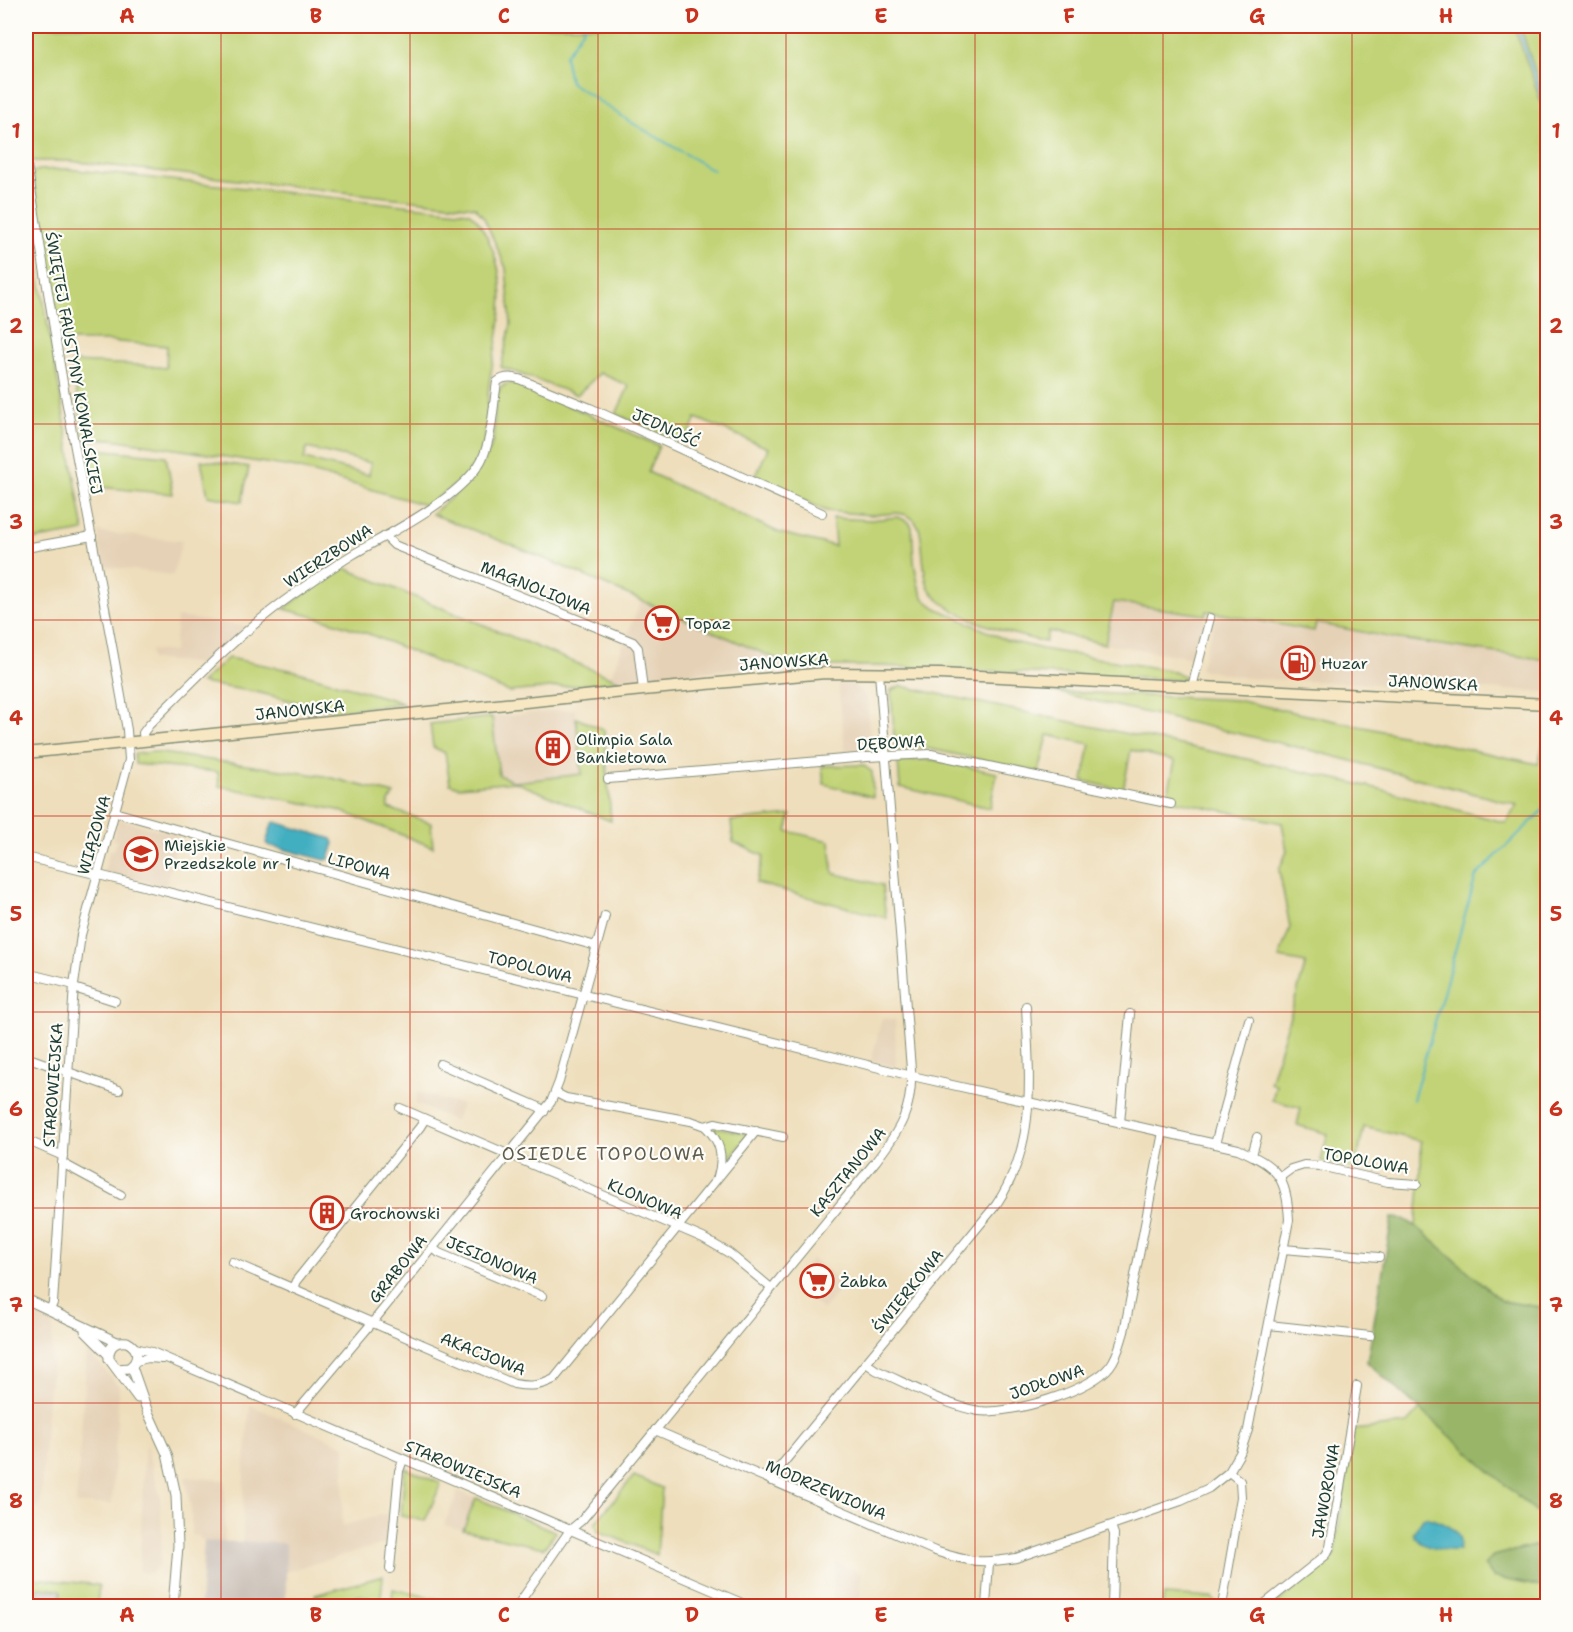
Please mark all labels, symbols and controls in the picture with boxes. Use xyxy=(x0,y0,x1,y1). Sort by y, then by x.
text: A xyxy=(119,3,135,29)
text: B xyxy=(310,3,322,29)
text: C xyxy=(498,3,510,29)
text: D xyxy=(685,3,699,29)
text: E xyxy=(874,3,888,29)
text: F xyxy=(1063,3,1075,29)
text: G xyxy=(1249,3,1265,29)
text: H xyxy=(1439,3,1453,29)
text: 1 xyxy=(11,118,21,144)
text: 1 xyxy=(1551,118,1561,144)
street label: ŚWIĘTEJ FAUSTYNY KOWALSKIEJ xyxy=(41,230,107,496)
text: 2 xyxy=(9,313,23,339)
text: 2 xyxy=(1549,313,1563,339)
street label: JEDNOŚĆ xyxy=(629,404,703,452)
text: 3 xyxy=(9,509,23,535)
text: 3 xyxy=(1549,509,1563,535)
street label: WIERZBOWA xyxy=(279,519,377,593)
street label: MAGNOLIOWA xyxy=(478,556,594,620)
supermarket icon: Topaz xyxy=(644,605,680,641)
place label: Topaz xyxy=(685,613,731,634)
fuel station icon: Huzar xyxy=(1280,645,1316,681)
street label: JANOWSKA xyxy=(738,648,830,676)
place label: Huzar xyxy=(1321,653,1368,674)
street label: JANOWSKA xyxy=(1387,670,1479,696)
street label: JANOWSKA xyxy=(254,695,346,725)
text: 4 xyxy=(9,705,23,731)
text: 4 xyxy=(1549,705,1563,731)
place label: Olimpia Sala Bankietowa xyxy=(576,729,672,768)
building icon: Olimpia Sala Bankietowa xyxy=(535,730,571,766)
street label: DĘBOWA xyxy=(856,731,926,755)
street label: WIĄZOWA xyxy=(73,793,115,877)
place label: Miejskie Przedszkole nr 1 xyxy=(164,835,292,874)
school or university icon: Miejskie Przedszkole nr 1 xyxy=(123,836,159,872)
street label: LIPOWA xyxy=(325,848,393,884)
text: 5 xyxy=(10,901,22,927)
text: 5 xyxy=(1550,901,1562,927)
street label: TOPOLOWA xyxy=(485,946,575,988)
street label: STAROWIEJSKA xyxy=(38,1022,68,1148)
text: 6 xyxy=(9,1096,23,1122)
text: 6 xyxy=(1549,1096,1563,1122)
street label: KASZTANOWA xyxy=(805,1123,891,1221)
district label: OSIEDLE TOPOLOWA xyxy=(502,1142,706,1166)
street label: TOPOLOWA xyxy=(1321,1143,1411,1179)
street label: KLONOWA xyxy=(604,1174,686,1224)
building icon: Grochowski xyxy=(309,1195,345,1231)
place label: Grochowski xyxy=(350,1203,440,1224)
street label: GRABOWA xyxy=(364,1231,432,1307)
street label: JESIONOWA xyxy=(443,1231,541,1289)
street label: ŚWIERKOWA xyxy=(868,1245,948,1337)
supermarket icon: Żabka xyxy=(799,1263,835,1299)
place label: Żabka xyxy=(840,1271,887,1292)
text: 7 xyxy=(9,1292,23,1318)
text: 7 xyxy=(1549,1292,1563,1318)
street label: AKACJOWA xyxy=(437,1327,529,1381)
street label: JODŁOWA xyxy=(1007,1359,1087,1405)
street label: STAROWIEJSKA xyxy=(401,1435,525,1503)
street label: JAWOROWA xyxy=(1307,1442,1345,1540)
street label: MODRZEWIOWA xyxy=(762,1455,890,1525)
text: 8 xyxy=(9,1488,23,1514)
text: 8 xyxy=(1549,1488,1563,1514)
text: A xyxy=(119,1602,135,1628)
text: B xyxy=(310,1602,322,1628)
text: C xyxy=(498,1602,510,1628)
text: D xyxy=(685,1602,699,1628)
text: E xyxy=(874,1602,888,1628)
text: F xyxy=(1063,1602,1075,1628)
text: G xyxy=(1249,1602,1265,1628)
text: H xyxy=(1439,1602,1453,1628)

